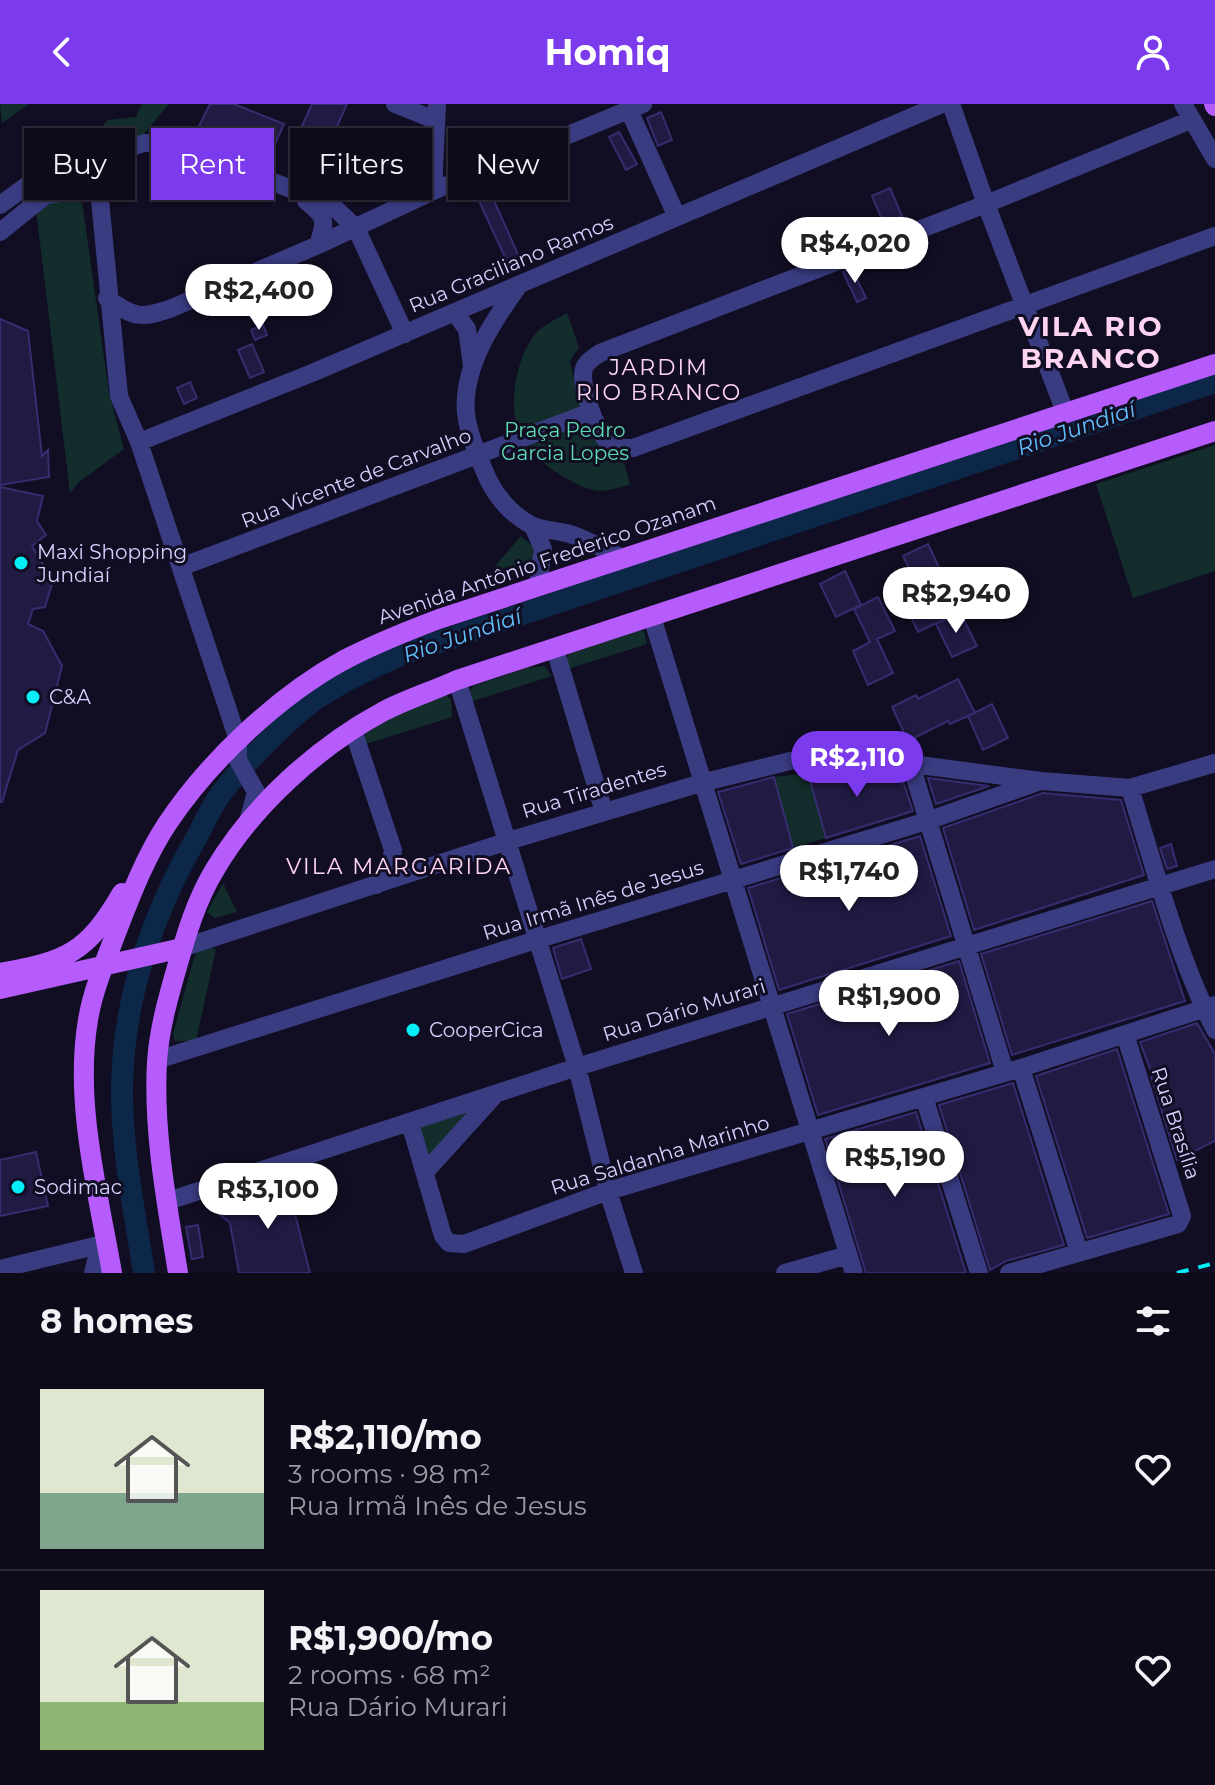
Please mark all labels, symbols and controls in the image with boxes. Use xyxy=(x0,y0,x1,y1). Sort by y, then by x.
icon: back xyxy=(40,30,84,74)
text: Homiq xyxy=(544,30,671,74)
icon: person xyxy=(1131,30,1175,74)
chip: Buy xyxy=(24,128,135,200)
chip: Rent xyxy=(151,128,274,200)
chip: Filters xyxy=(290,128,432,200)
chip: New xyxy=(448,128,568,200)
street label: Rua Graciliano Ramos xyxy=(405,210,617,318)
pin: R$4,020 xyxy=(781,217,929,285)
text: R$4,020 xyxy=(799,227,911,259)
pin: R$2,400 xyxy=(185,264,333,332)
text: R$2,400 xyxy=(203,274,315,306)
district label: VILA RIO BRANCO xyxy=(1017,309,1164,375)
district label: JARDIM RIO BRANCO xyxy=(576,354,742,406)
water label: Rio Jundiaí xyxy=(1013,395,1142,461)
park label: Praça Pedro Garcia Lopes xyxy=(501,418,629,465)
street label: Rua Vicente de Carvalho xyxy=(238,423,474,533)
street label: Avenida Antônio Frederico Ozanam xyxy=(375,491,719,629)
place label: Maxi Shopping Jundiaí xyxy=(36,540,187,587)
marker: Maxi Shopping Jundiaí xyxy=(12,554,30,572)
pin: R$2,940 xyxy=(882,567,1030,635)
text: R$2,940 xyxy=(901,577,1011,609)
water label: Rio Jundiaí xyxy=(399,602,528,668)
place label: C&A xyxy=(49,685,91,709)
marker: C&A xyxy=(24,688,42,706)
pin: R$2,110 xyxy=(783,731,931,799)
text: R$2,110 xyxy=(809,741,905,773)
street label: Rua Tiradentes xyxy=(519,757,669,823)
pin: R$1,740 xyxy=(775,845,923,913)
district label: VILA MARGARIDA xyxy=(286,853,512,880)
street label: Rua Irmã Inês de Jesus xyxy=(480,855,707,945)
text: R$1,740 xyxy=(798,855,900,887)
pin: R$1,900 xyxy=(815,970,963,1038)
street label: Rua Dário Murari xyxy=(600,974,768,1046)
text: R$1,900 xyxy=(837,980,941,1012)
place label: CooperCica xyxy=(429,1018,544,1042)
marker: CooperCica xyxy=(404,1021,422,1039)
street label: Rua Brasília xyxy=(1147,1064,1205,1182)
street label: Rua Saldanha Marinho xyxy=(548,1110,772,1200)
pin: R$5,190 xyxy=(821,1131,969,1199)
text: R$5,190 xyxy=(844,1141,946,1173)
pin: R$3,100 xyxy=(194,1163,342,1231)
text: R$3,100 xyxy=(217,1173,319,1205)
place label: Sodimac xyxy=(34,1175,122,1199)
marker: Sodimac xyxy=(9,1178,27,1196)
icon: filters xyxy=(1131,1299,1175,1343)
text: 8 homes xyxy=(40,1300,193,1342)
text: R$2,110/mo xyxy=(288,1416,482,1458)
icon: home xyxy=(104,1421,200,1517)
icon: heart xyxy=(1131,1447,1175,1491)
text: 3 rooms · 98 m² xyxy=(288,1458,491,1490)
text: Rua Irmã Inês de Jesus xyxy=(288,1490,587,1522)
text: R$1,900/mo xyxy=(288,1617,493,1659)
icon: home xyxy=(104,1622,200,1718)
icon: heart xyxy=(1131,1648,1175,1692)
text: 2 rooms · 68 m² xyxy=(288,1659,491,1691)
text: Rua Dário Murari xyxy=(288,1691,508,1723)

